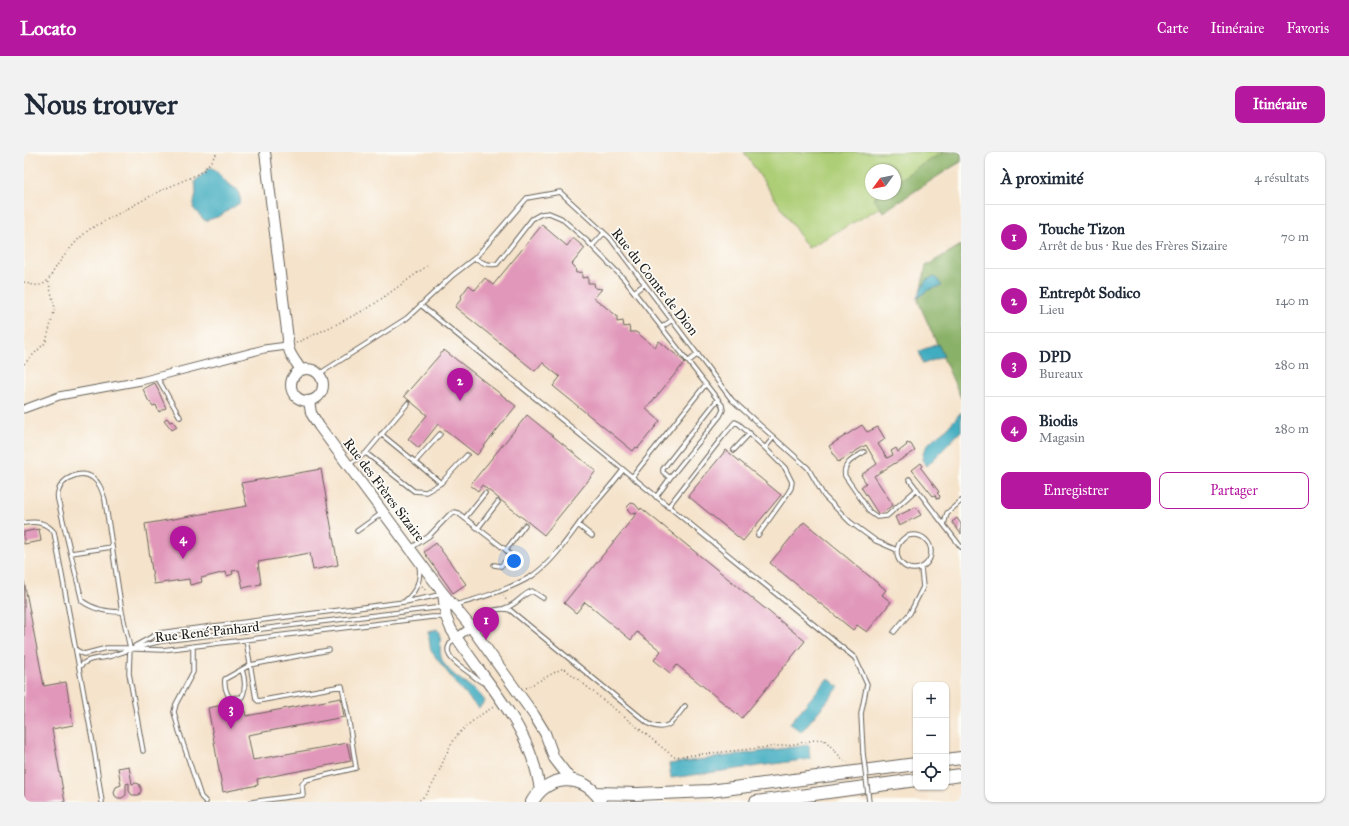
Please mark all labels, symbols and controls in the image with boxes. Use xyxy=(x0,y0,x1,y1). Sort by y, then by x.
text: Locato xyxy=(20,17,76,40)
text: Carte xyxy=(1157,20,1189,37)
text: Itinéraire xyxy=(1211,20,1264,37)
text: Favoris xyxy=(1286,20,1329,37)
button: Itinéraire xyxy=(1235,86,1325,123)
text: Nous trouver xyxy=(24,87,177,122)
north arrow xyxy=(865,164,901,200)
text: À proximité xyxy=(1001,168,1084,189)
text: 4 résultats xyxy=(1254,170,1309,186)
text: Touche Tizon xyxy=(1039,220,1125,238)
street label: Rue du Comte de Dion xyxy=(608,225,702,339)
text: 1 xyxy=(1011,229,1017,245)
text: 70 m xyxy=(1281,229,1309,245)
text: Arrêt de bus · Rue des Frères Sizaire xyxy=(1039,238,1227,254)
text: Entrepôt Sodico xyxy=(1039,284,1141,302)
text: 2 xyxy=(1011,293,1017,309)
text: 140 m xyxy=(1275,293,1309,309)
text: Lieu xyxy=(1039,302,1064,318)
text: DPD xyxy=(1039,348,1071,366)
text: 3 xyxy=(1011,357,1017,373)
text: 280 m xyxy=(1274,357,1309,373)
text: Bureaux xyxy=(1039,366,1083,382)
pin: 2 xyxy=(447,368,473,401)
text: Biodis xyxy=(1039,412,1078,430)
text: 4 xyxy=(1010,421,1018,437)
text: 280 m xyxy=(1274,421,1309,437)
text: Magasin xyxy=(1039,430,1085,446)
street label: Rue des Frères Sizaire xyxy=(340,435,429,545)
button: Enregistrer xyxy=(1001,472,1151,509)
button: Partager xyxy=(1159,472,1309,509)
pin: 4 xyxy=(170,526,196,559)
your location xyxy=(504,551,524,571)
pin: 1 xyxy=(473,607,499,640)
street label: Rue René Panhard xyxy=(154,618,260,646)
map controls xyxy=(913,682,949,790)
button: + xyxy=(913,682,949,718)
pin: 3 xyxy=(218,696,244,729)
button: − xyxy=(913,718,949,754)
button: locate xyxy=(913,754,949,790)

